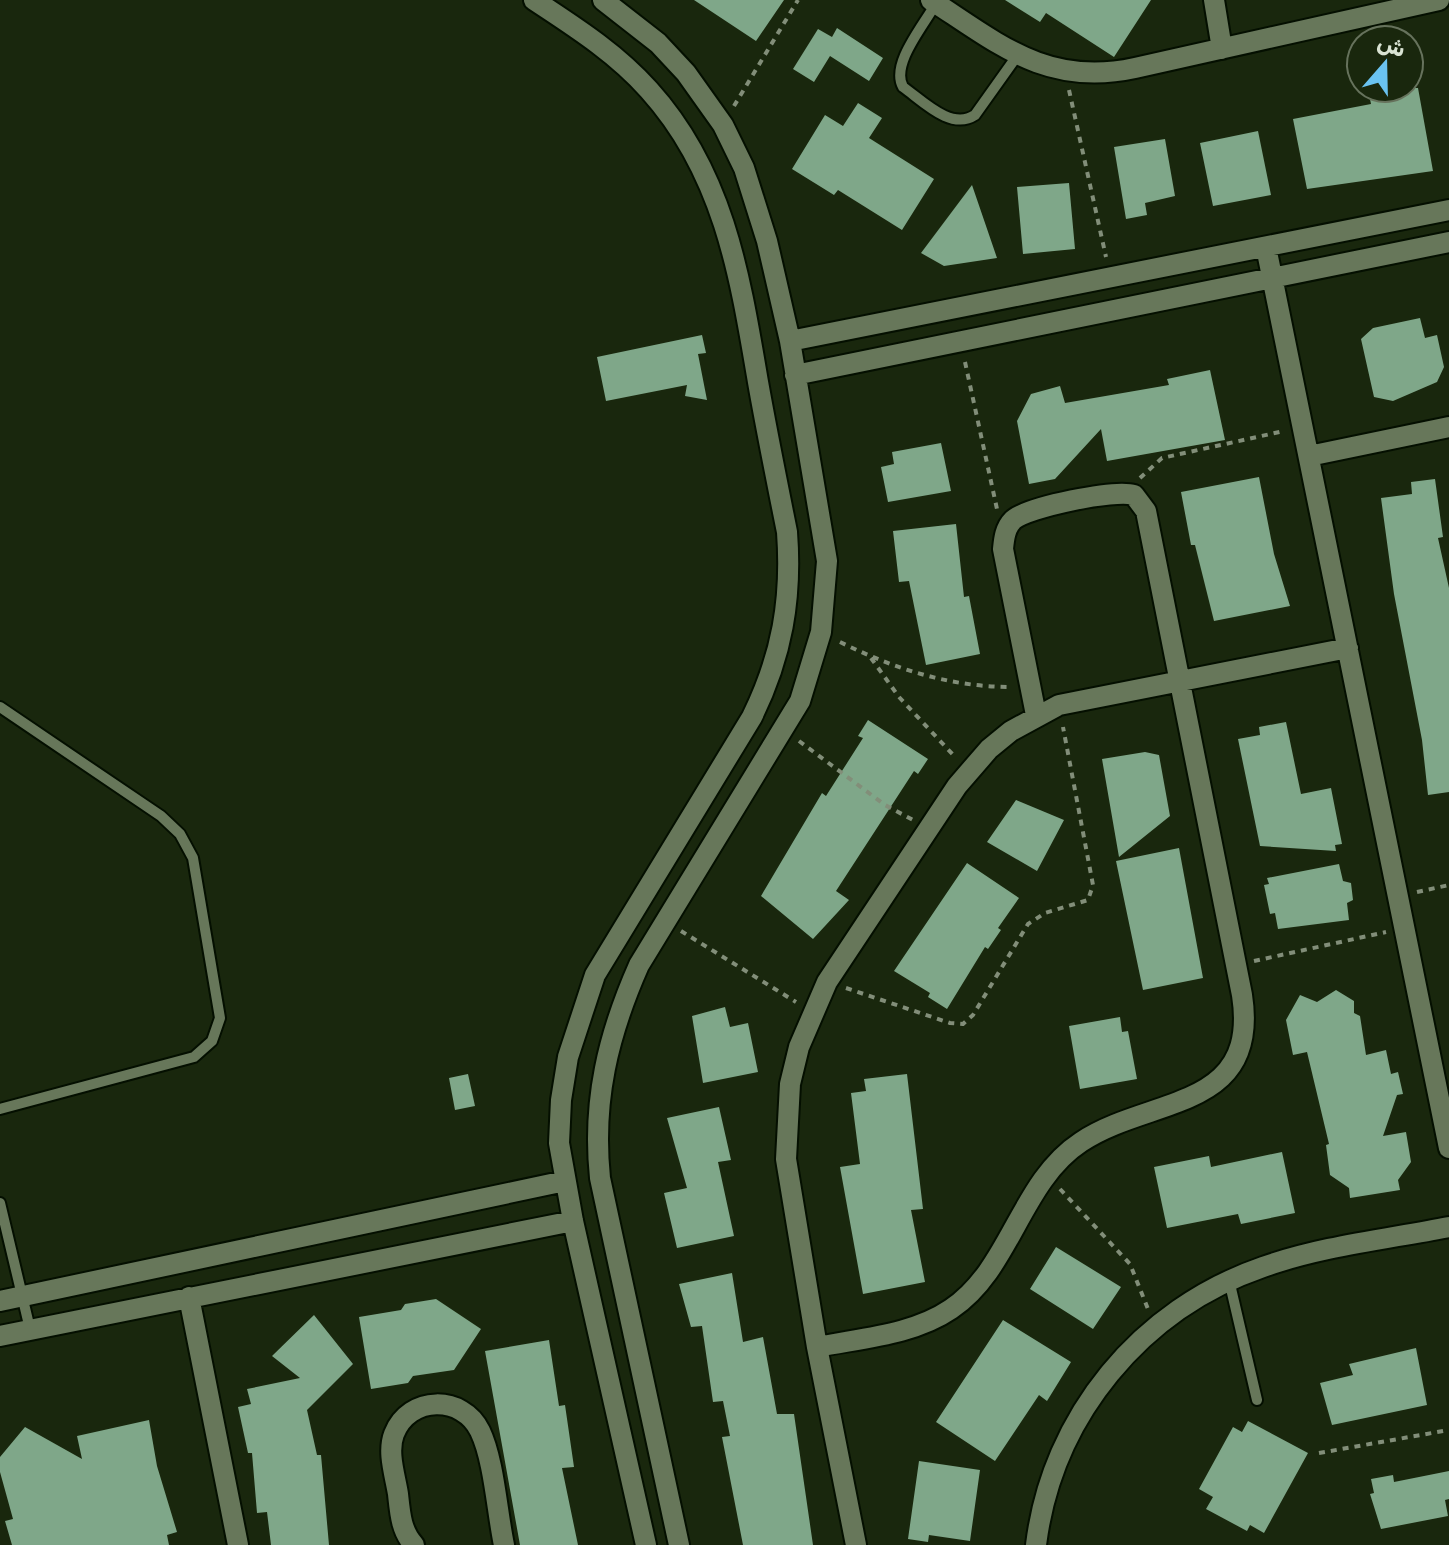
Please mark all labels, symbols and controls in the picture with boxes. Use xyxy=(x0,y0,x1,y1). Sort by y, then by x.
north arrow xyxy=(1345,24,1425,104)
text: ش xyxy=(1374,28,1409,63)

